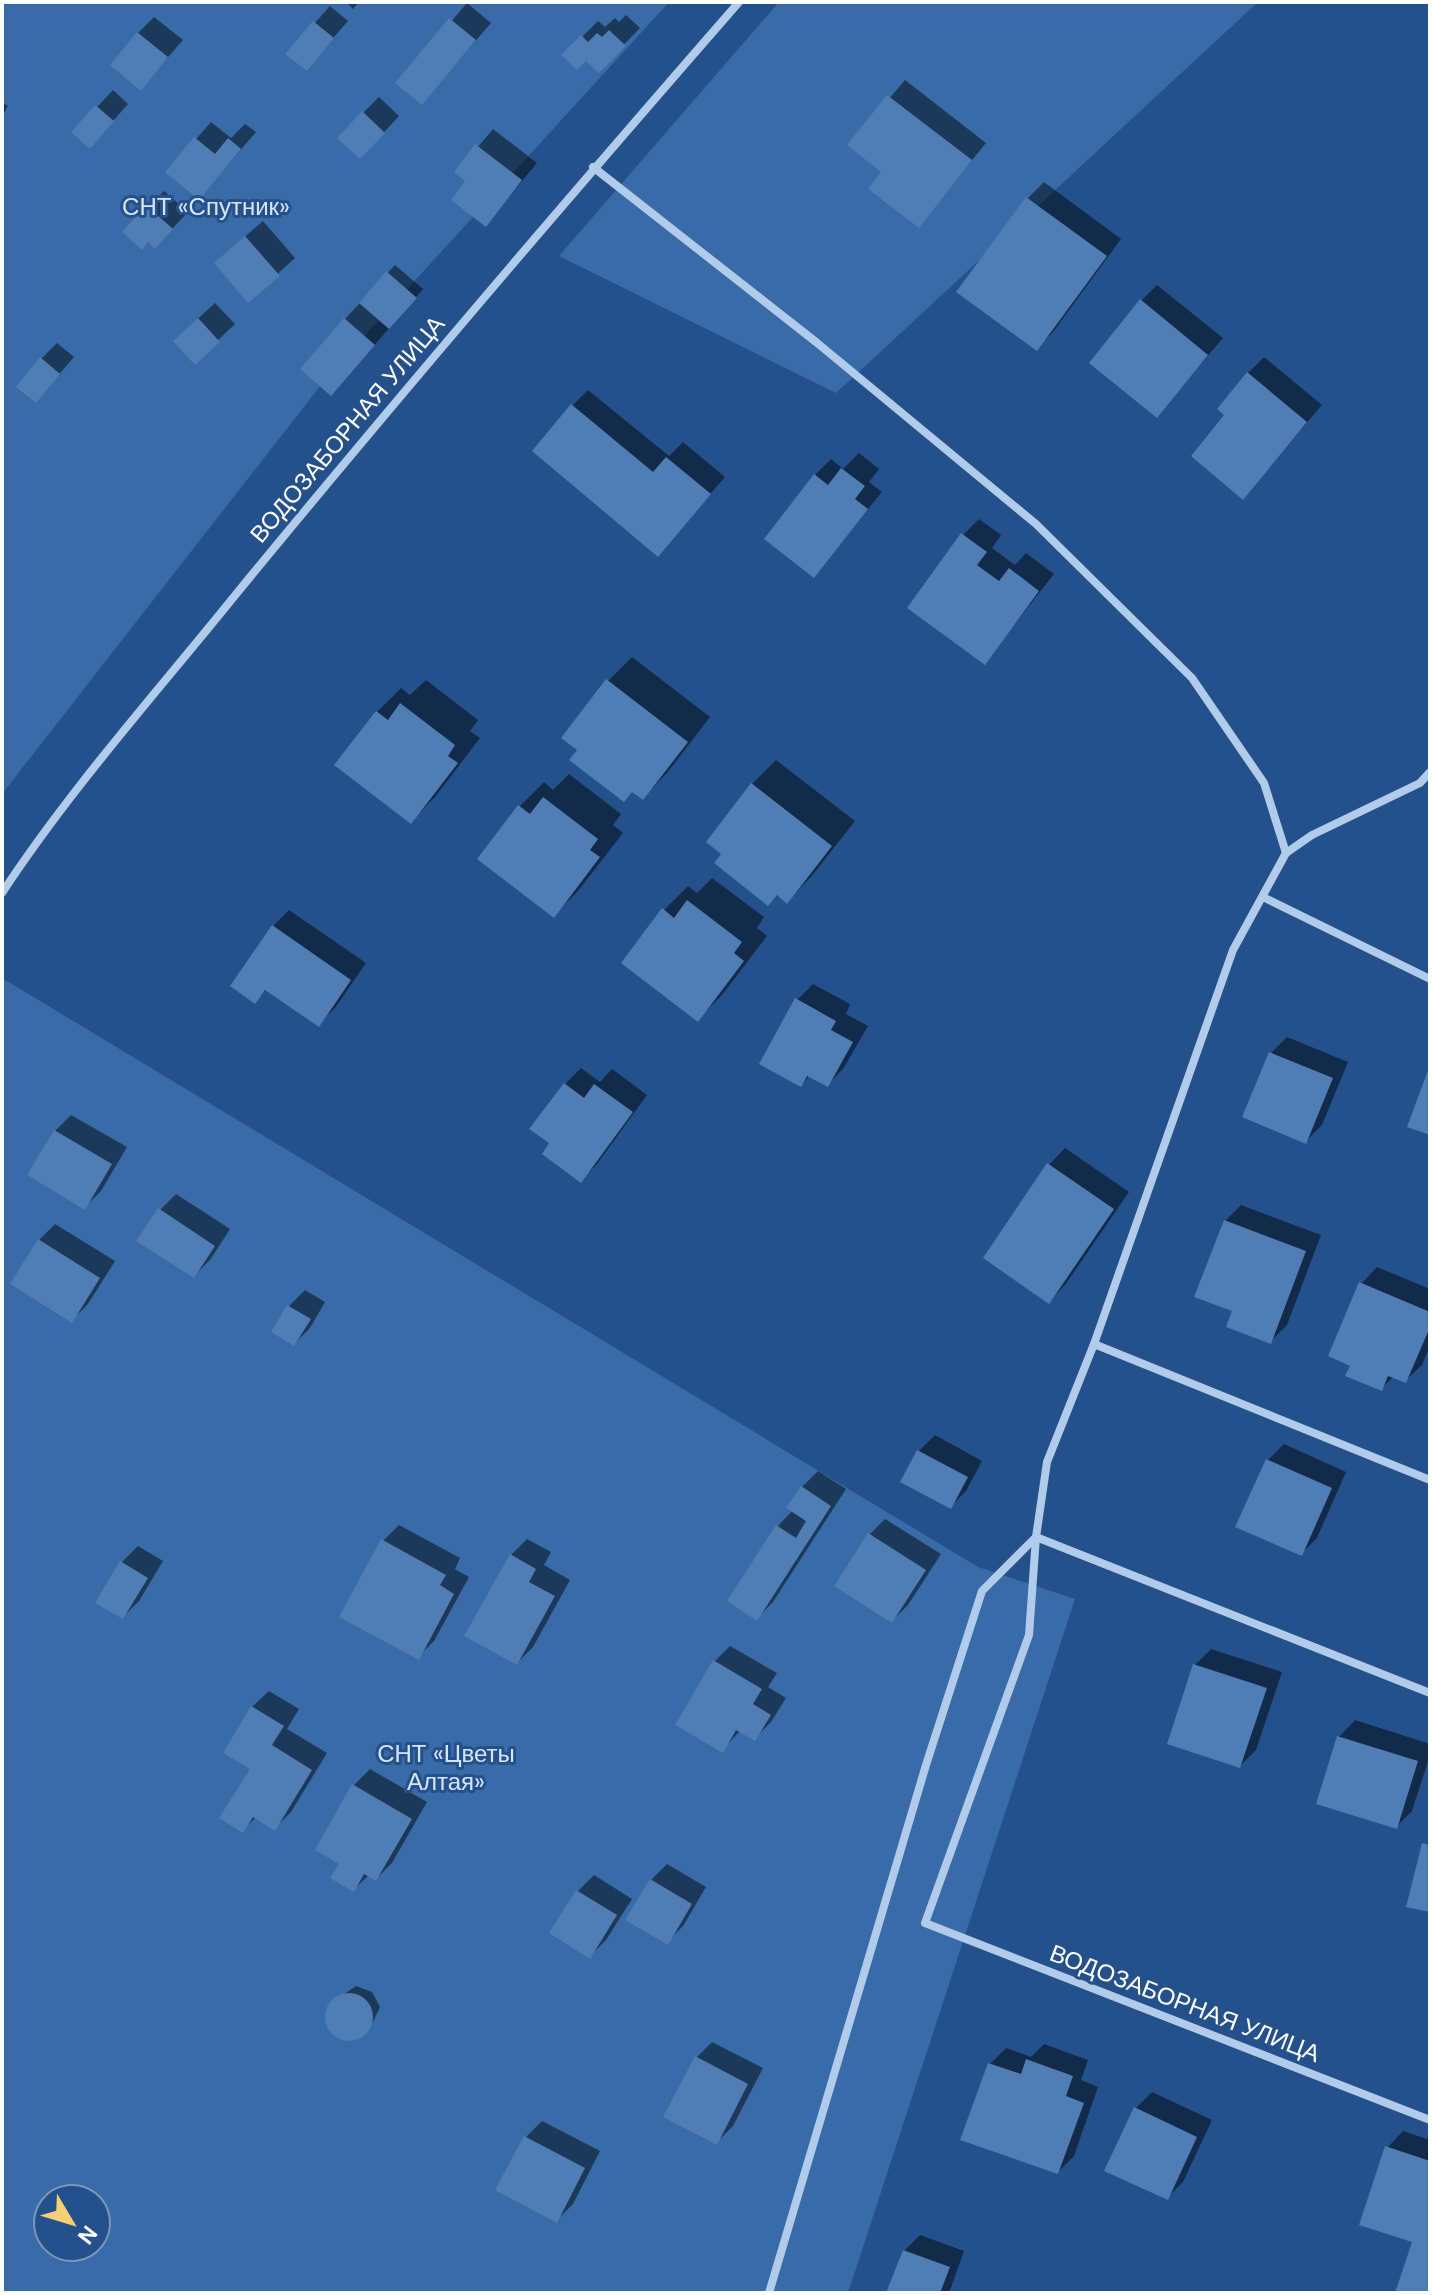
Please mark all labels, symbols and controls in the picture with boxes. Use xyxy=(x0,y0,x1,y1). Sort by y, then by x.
park label: СНТ «Спутник» xyxy=(122,191,290,222)
street label: ВОДОЗАБОРНАЯ УЛИЦА xyxy=(243,309,451,549)
park label: СНТ «Цветы Алтая» xyxy=(377,1738,515,1797)
street label: ВОДОЗАБОРНАЯ УЛИЦА xyxy=(1045,1937,1325,2069)
north arrow xyxy=(32,2183,112,2263)
text: N xyxy=(71,2220,104,2250)

